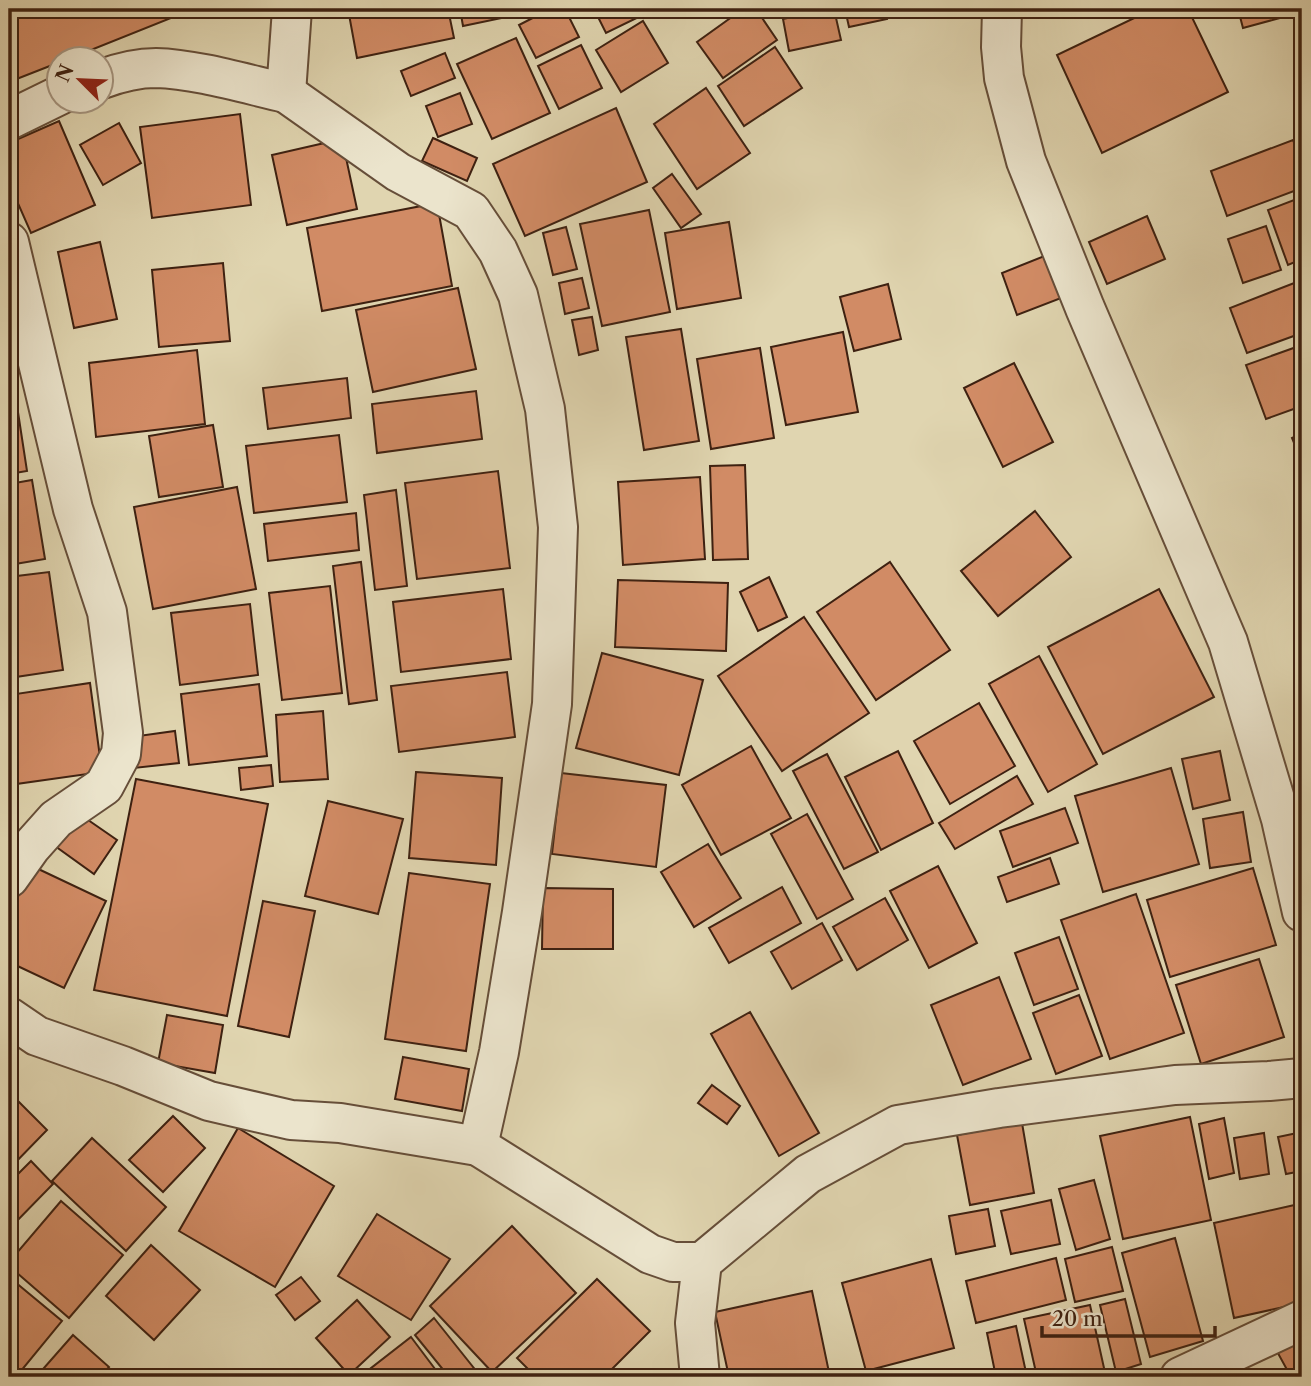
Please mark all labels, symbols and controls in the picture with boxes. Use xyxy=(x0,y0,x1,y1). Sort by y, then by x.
north arrow xyxy=(46,46,116,116)
text: N xyxy=(51,61,79,86)
scale bar xyxy=(1042,1295,1215,1339)
text: 20 m xyxy=(1052,1306,1103,1331)

